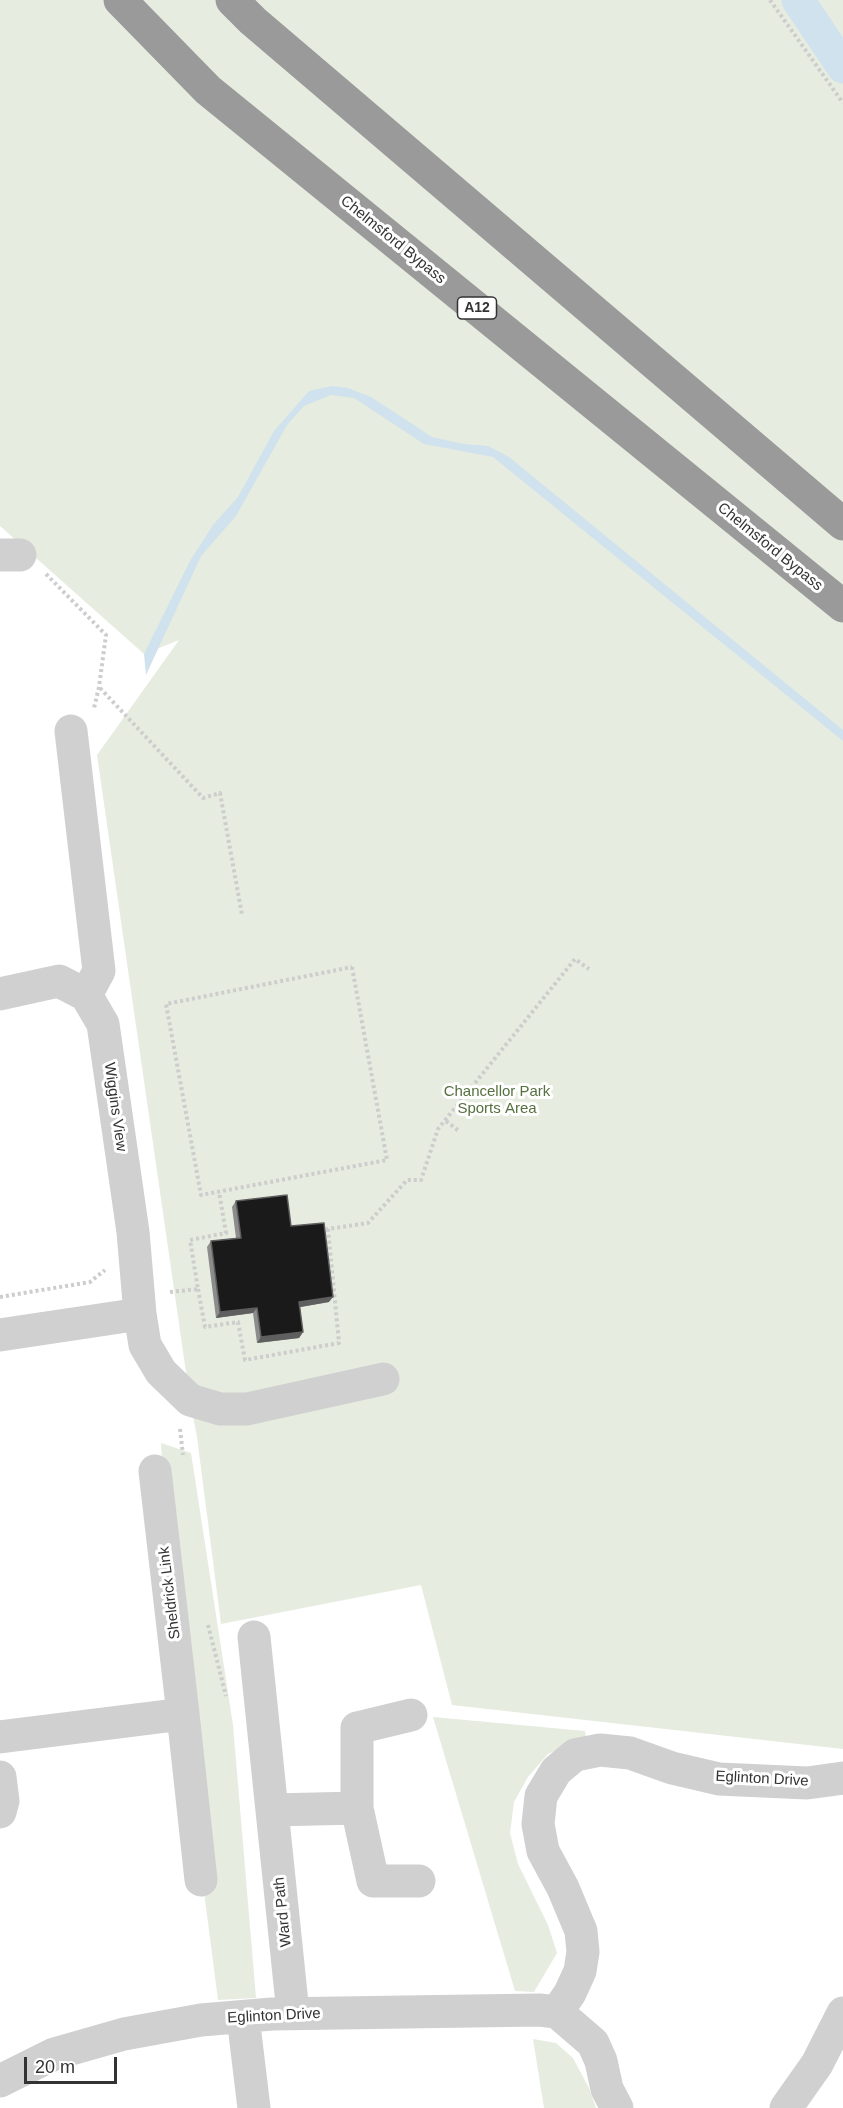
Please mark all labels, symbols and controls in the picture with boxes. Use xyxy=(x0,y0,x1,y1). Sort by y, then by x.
street label: Chelmsford Bypass xyxy=(337,192,449,288)
road number: A12 xyxy=(458,297,496,319)
street label: Chelmsford Bypass xyxy=(714,499,826,595)
street label: Wiggins View xyxy=(100,1061,130,1153)
park label: Chancellor Park Sports Area xyxy=(444,1083,550,1118)
street label: Sheldrick Link xyxy=(155,1546,185,1640)
street label: Eglinton Drive xyxy=(715,1768,809,1790)
street label: Ward Path xyxy=(270,1876,296,1948)
street label: Eglinton Drive xyxy=(227,2005,321,2027)
scale bar xyxy=(27,2045,120,2083)
text: 20 m xyxy=(35,2057,75,2077)

